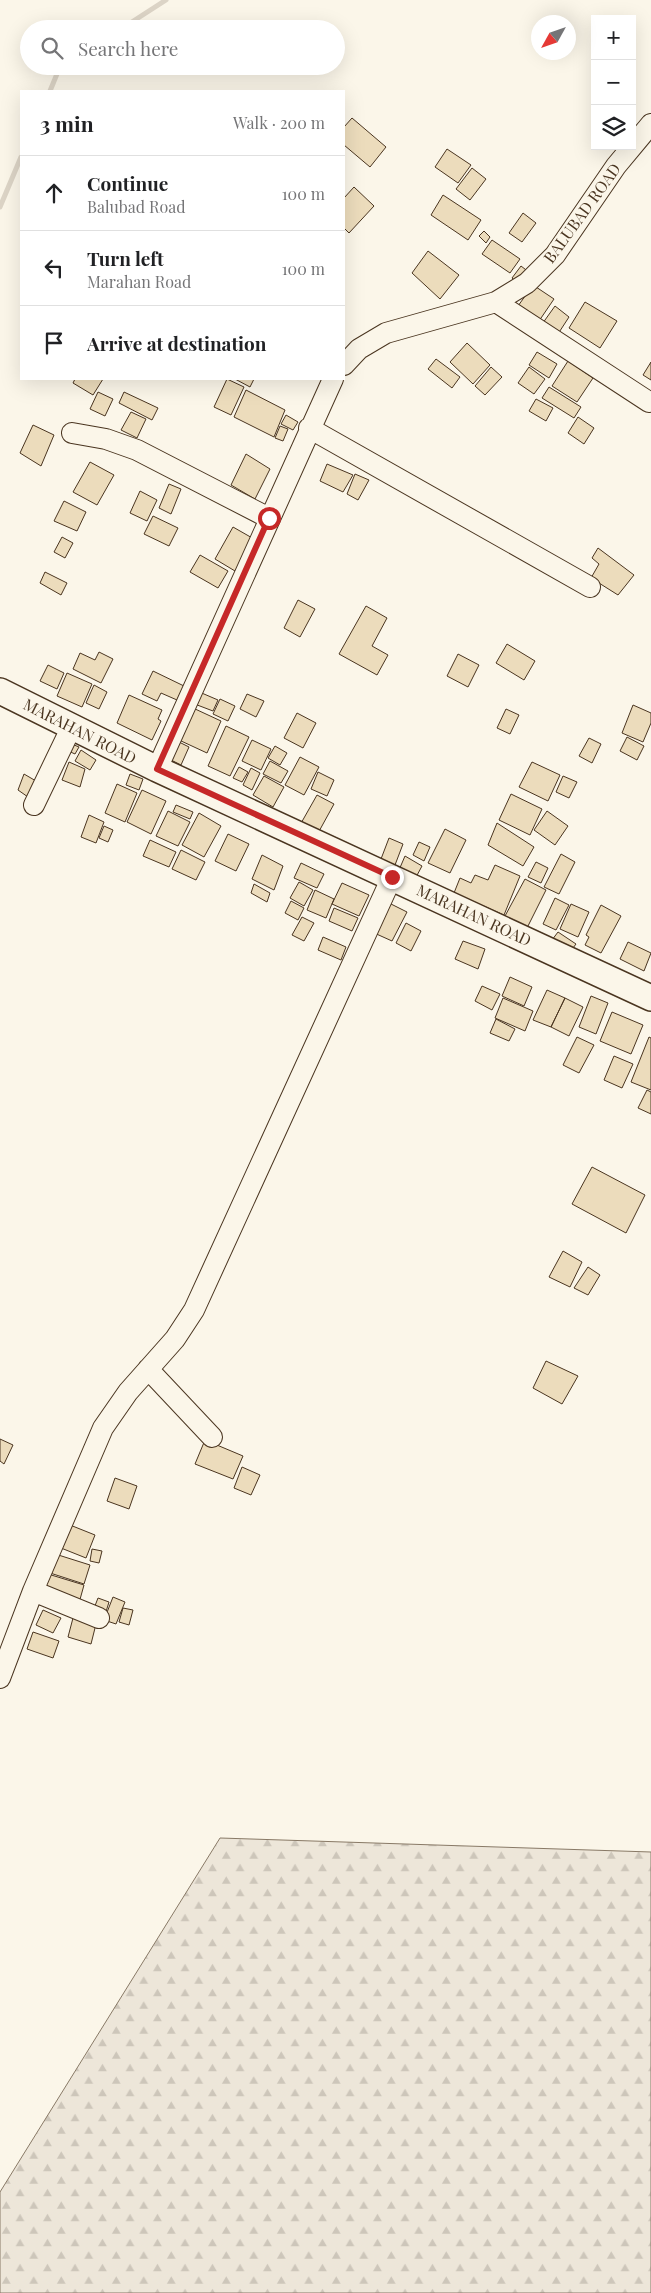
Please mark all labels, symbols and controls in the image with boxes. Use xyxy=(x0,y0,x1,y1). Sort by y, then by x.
north arrow xyxy=(531,15,576,60)
map controls xyxy=(591,15,636,150)
button: + xyxy=(591,15,636,60)
search box xyxy=(20,20,345,75)
icon: search xyxy=(38,34,66,62)
text: Search here xyxy=(78,35,178,61)
button: − xyxy=(591,60,636,105)
button: layers xyxy=(591,105,636,150)
text: 3 min xyxy=(40,109,94,137)
text: Walk · 200 m xyxy=(233,112,325,133)
street label: BALUBAD ROAD xyxy=(538,159,625,267)
text: Continue xyxy=(87,170,168,196)
icon: ahead xyxy=(40,179,68,207)
text: 100 m xyxy=(282,183,325,204)
text: Balubad Road xyxy=(87,196,185,217)
text: Turn left xyxy=(87,245,164,271)
icon: left xyxy=(40,254,68,282)
text: 100 m xyxy=(282,258,325,279)
text: Marahan Road xyxy=(87,271,191,292)
icon: arrive xyxy=(40,329,68,357)
text: Arrive at destination xyxy=(87,330,267,356)
route start xyxy=(258,507,281,530)
street label: MARAHAN ROAD xyxy=(20,693,140,768)
route end xyxy=(381,866,404,889)
street label: MARAHAN ROAD xyxy=(413,879,535,950)

